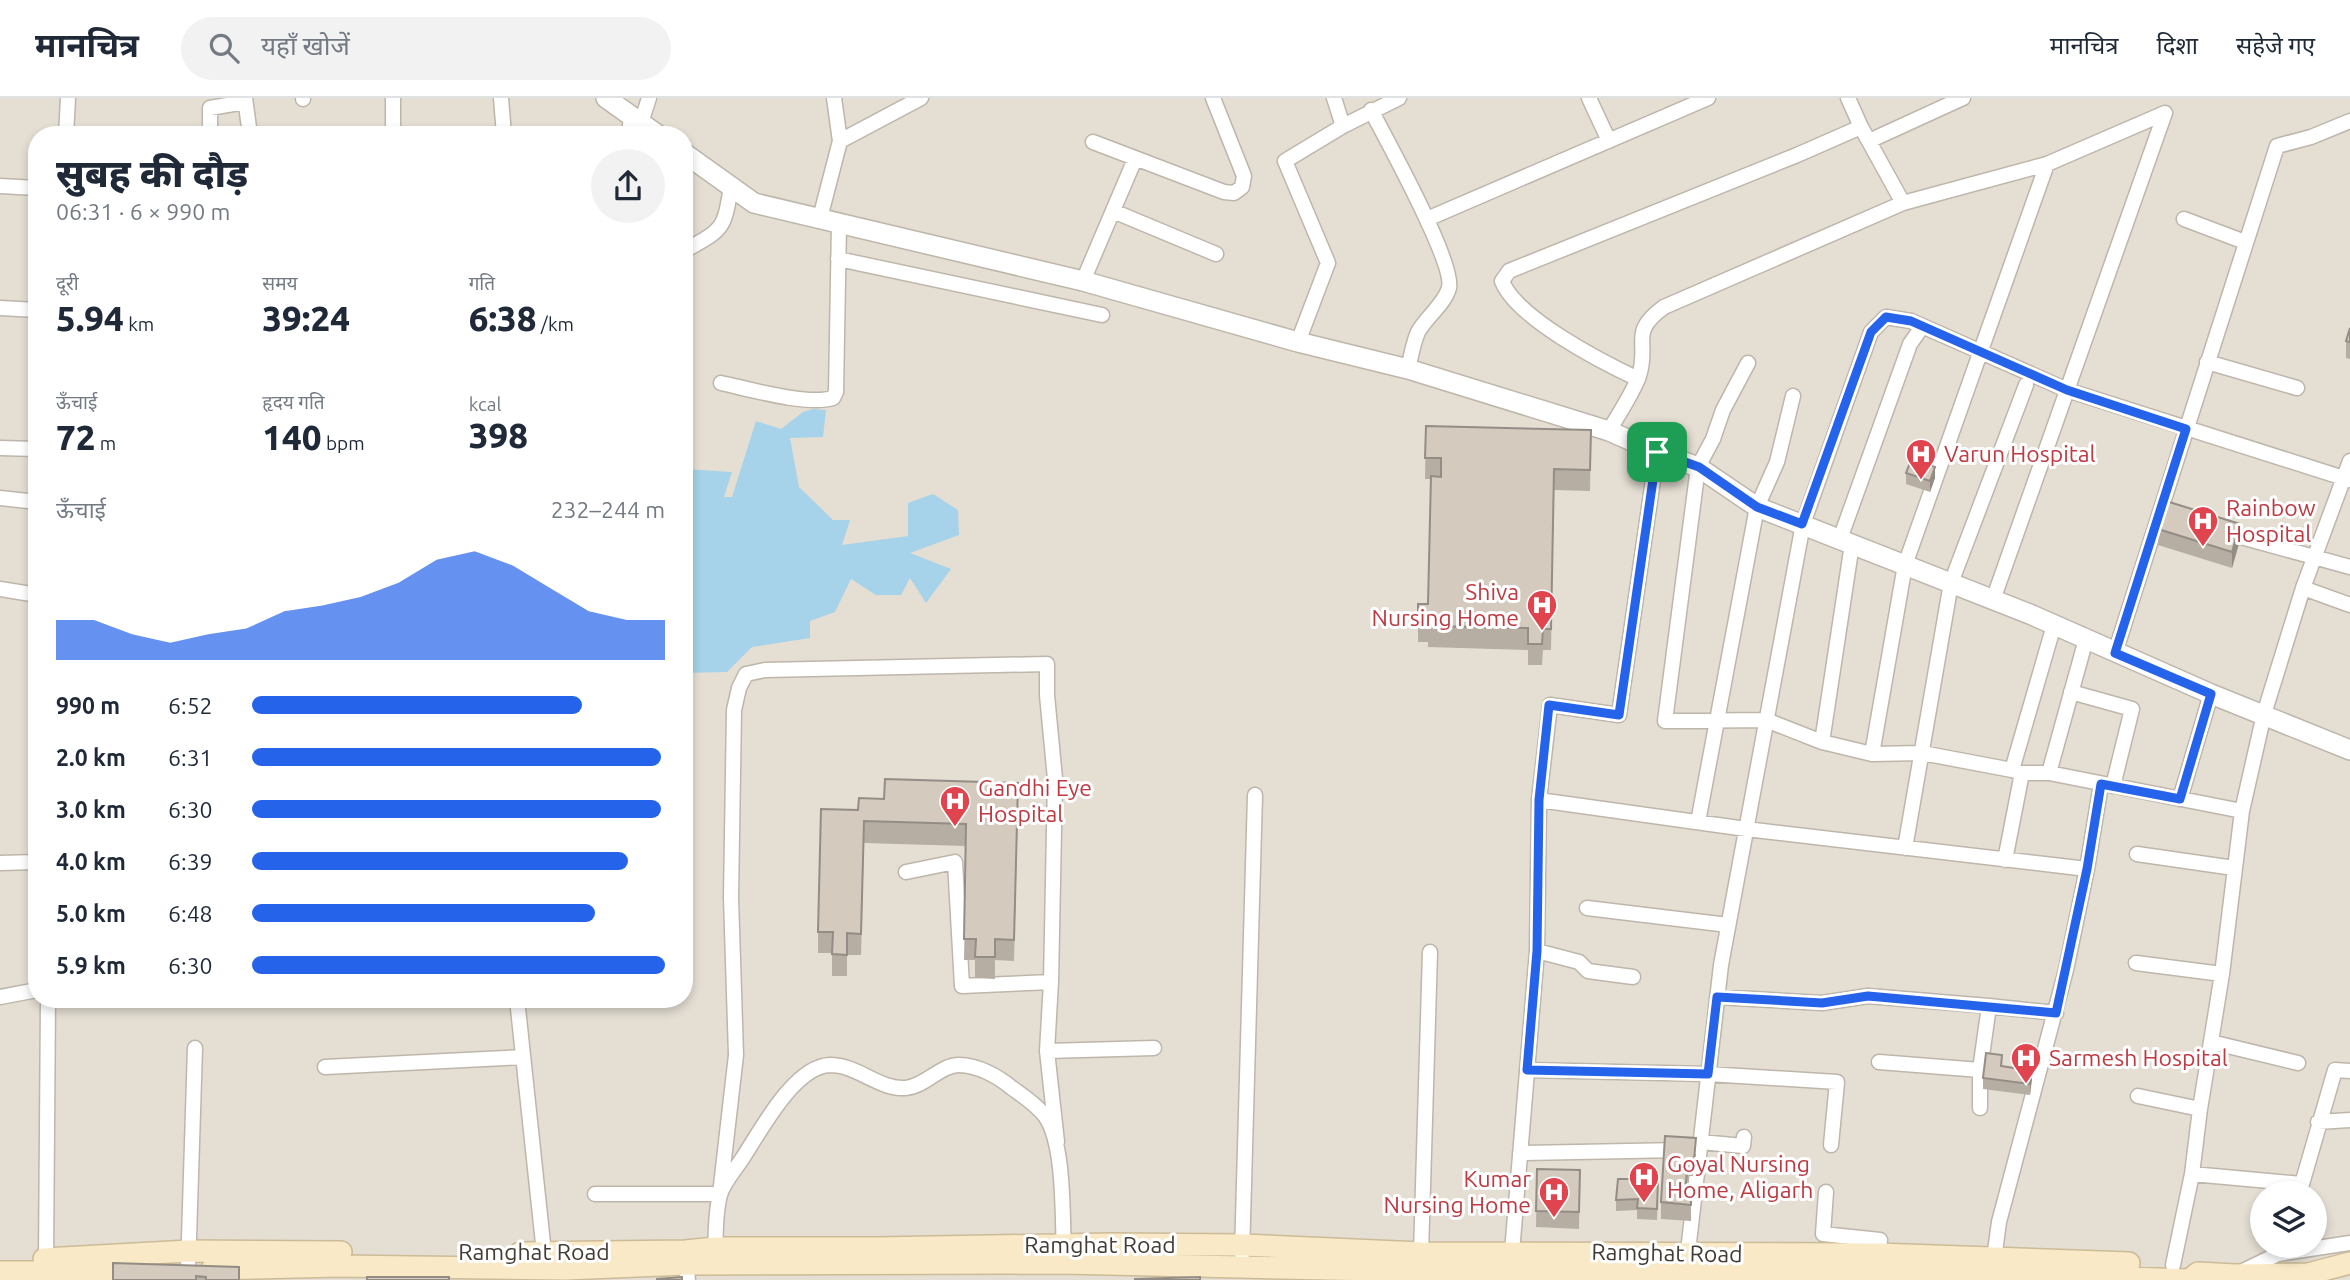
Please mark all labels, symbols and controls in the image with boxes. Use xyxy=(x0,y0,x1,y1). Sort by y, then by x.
search box xyxy=(181,17,671,80)
text: मानचित्र xyxy=(35,26,139,63)
icon: search xyxy=(205,29,243,67)
text: यहाँ खोजें xyxy=(261,31,350,60)
text: मानचित्र xyxy=(2050,32,2118,59)
text: दिशा xyxy=(2156,32,2198,59)
text: सहेजे गए xyxy=(2236,32,2315,59)
button: share xyxy=(591,149,665,223)
text: सुबह की दौड़ xyxy=(56,152,248,194)
text: 06:31 · 6 × 990 m xyxy=(56,199,230,224)
text: दूरी xyxy=(56,272,79,294)
text: समय xyxy=(262,272,298,294)
text: गति xyxy=(469,272,495,294)
text: 5.94 xyxy=(56,298,124,338)
text: 39:24 xyxy=(262,298,350,338)
text: 6:38 xyxy=(469,298,537,338)
text: km xyxy=(124,313,154,335)
text: /km xyxy=(537,313,574,335)
text: ऊँचाई xyxy=(56,391,97,413)
text: हृदय गति xyxy=(262,391,325,413)
text: kcal xyxy=(469,393,501,415)
text: 398 xyxy=(469,415,528,455)
text: 72 xyxy=(56,417,95,457)
text: 140 xyxy=(262,417,322,457)
pin xyxy=(1627,422,1687,482)
text: m xyxy=(95,432,116,454)
text: bpm xyxy=(322,432,365,454)
icon: arrive xyxy=(1638,433,1676,471)
hospital icon: Varun Hospital xyxy=(1904,437,1938,481)
place label: Varun Hospital xyxy=(1944,441,2096,466)
place label: Rainbow Hospital xyxy=(2226,495,2316,546)
text: ऊँचाई xyxy=(56,497,106,522)
text: 232–244 m xyxy=(551,497,665,522)
hospital icon: Rainbow Hospital xyxy=(2186,504,2220,548)
place label: Shiva Nursing Home xyxy=(1372,579,1519,630)
hospital icon: Shiva Nursing Home xyxy=(1525,588,1559,632)
text: 990 m xyxy=(56,693,120,718)
text: 6:52 xyxy=(168,693,213,718)
text: 2.0 km xyxy=(56,745,126,770)
text: 6:31 xyxy=(168,745,213,770)
place label: Gandhi Eye Hospital xyxy=(978,775,1092,826)
hospital icon: Gandhi Eye Hospital xyxy=(938,784,972,828)
text: 3.0 km xyxy=(56,797,126,822)
text: 6:30 xyxy=(168,797,213,822)
text: 4.0 km xyxy=(56,849,126,874)
text: 6:39 xyxy=(168,849,213,874)
text: 5.0 km xyxy=(56,901,126,926)
text: 6:48 xyxy=(168,901,213,926)
text: 5.9 km xyxy=(56,953,126,978)
text: 6:30 xyxy=(168,953,213,978)
hospital icon: Sarmesh Hospital xyxy=(2009,1041,2043,1085)
place label: Sarmesh Hospital xyxy=(2049,1045,2228,1070)
place label: Goyal Nursing Home, Aligarh xyxy=(1667,1151,1813,1202)
hospital icon: Goyal Nursing Home, Aligarh xyxy=(1627,1160,1661,1204)
place label: Kumar Nursing Home xyxy=(1384,1166,1531,1217)
hospital icon: Kumar Nursing Home xyxy=(1537,1175,1571,1219)
map controls xyxy=(2250,1181,2327,1258)
button: layers xyxy=(2250,1181,2327,1258)
street label: Ramghat Road xyxy=(1024,1232,1176,1257)
street label: Ramghat Road xyxy=(458,1239,610,1264)
street label: Ramghat Road xyxy=(1591,1239,1743,1266)

